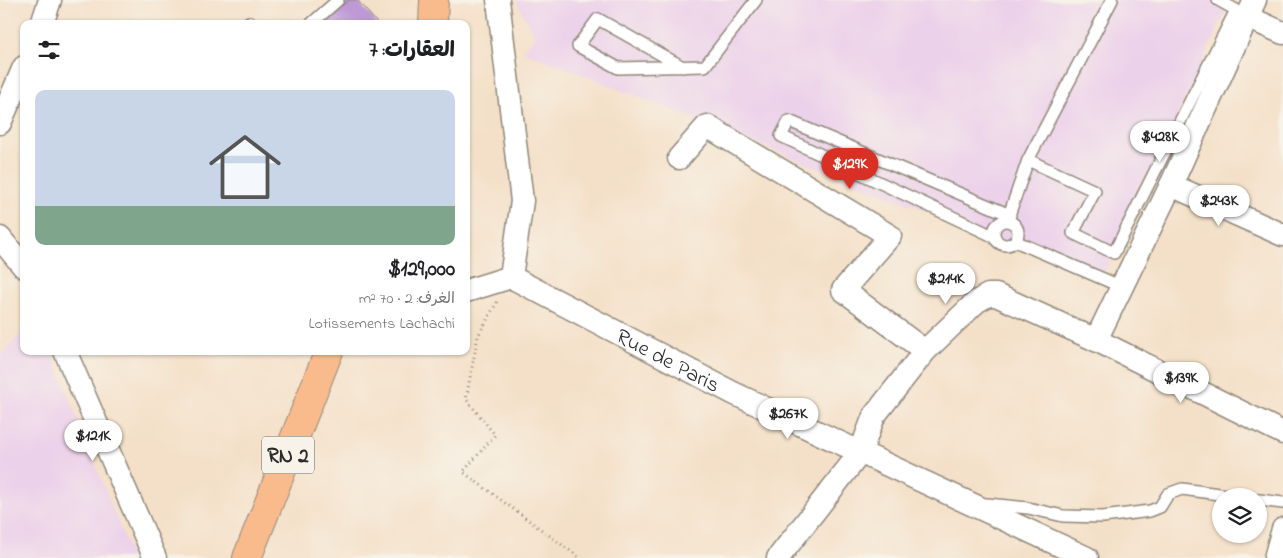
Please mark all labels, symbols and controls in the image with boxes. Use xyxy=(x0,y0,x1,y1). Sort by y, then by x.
icon: filters xyxy=(35,36,63,64)
text: العقارات: 7 xyxy=(369,36,455,66)
pin: $428K xyxy=(1125,120,1195,163)
icon: home xyxy=(200,122,290,212)
text: $428K xyxy=(1141,125,1179,149)
pin: $129K xyxy=(815,148,885,190)
text: $129K xyxy=(832,152,868,176)
pin: $243K xyxy=(1184,184,1254,227)
text: $243K xyxy=(1200,189,1238,213)
text: $129,000 xyxy=(388,255,455,285)
pin: $214K xyxy=(911,262,981,305)
text: $214K xyxy=(927,267,965,291)
text: الغرف: 2 · 70 m² xyxy=(359,287,455,311)
text: Lotissements Lachachi xyxy=(309,312,455,336)
street label: Rue de Paris xyxy=(610,322,725,402)
pin: $139K xyxy=(1146,362,1216,404)
text: $139K xyxy=(1164,366,1198,390)
pin: $267K xyxy=(753,398,823,440)
text: $267K xyxy=(768,402,808,426)
pin: $121K xyxy=(58,420,128,462)
text: $121K xyxy=(75,424,111,448)
road number: RN 2 xyxy=(262,436,314,474)
map controls xyxy=(1212,488,1267,543)
button: layers xyxy=(1212,488,1267,543)

